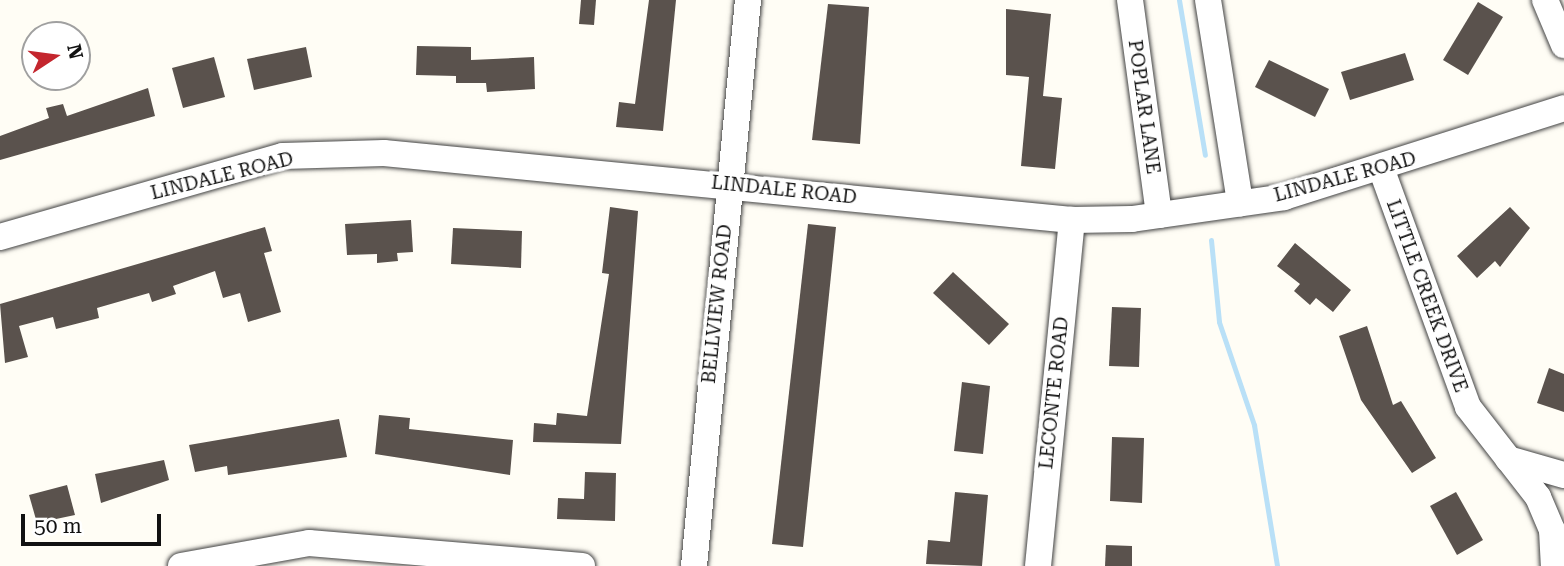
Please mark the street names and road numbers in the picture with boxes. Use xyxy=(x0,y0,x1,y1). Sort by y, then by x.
street label: POPLAR LANE xyxy=(1123,38,1165,176)
street label: LINDALE ROAD xyxy=(148,147,296,205)
street label: LINDALE ROAD xyxy=(1271,147,1419,207)
street label: LINDALE ROAD xyxy=(710,171,858,209)
street label: LITTLE CREEK DRIVE xyxy=(1381,196,1473,396)
street label: BELLVIEW ROAD xyxy=(697,223,737,385)
street label: LECONTE ROAD xyxy=(1035,316,1073,470)

